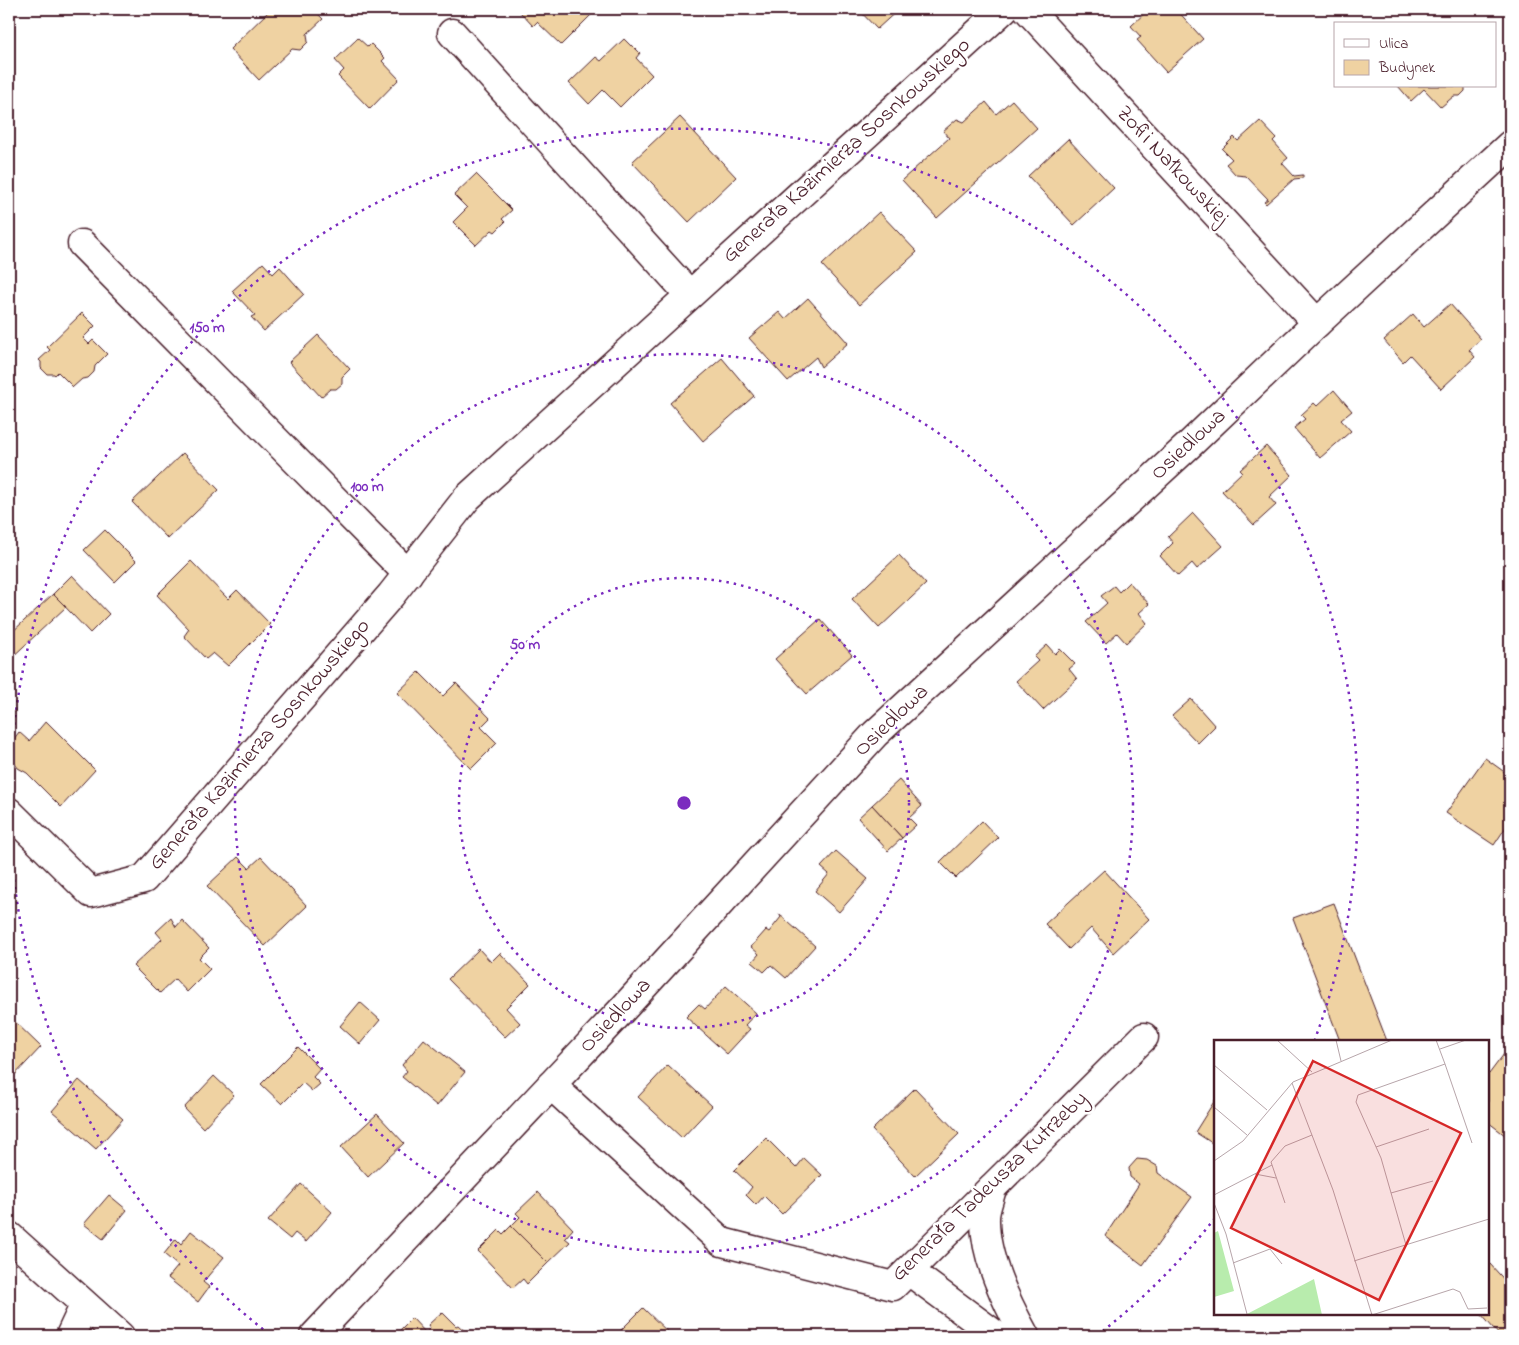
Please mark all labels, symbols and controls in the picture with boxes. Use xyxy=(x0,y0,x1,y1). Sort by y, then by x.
legend xyxy=(1334,22,1496,88)
street label: Generała Kazimierza Sosnkowskiego xyxy=(716,31,979,272)
text: Ulica xyxy=(1379,33,1408,55)
text: Budynek xyxy=(1378,57,1436,80)
street label: Zofii Nałkowskiej xyxy=(1108,99,1237,234)
text: 150 m xyxy=(189,317,225,339)
street label: Osiedlowa xyxy=(1144,401,1234,489)
text: 100 m xyxy=(350,476,384,498)
street label: Generała Kazimierza Sosnkowskiego xyxy=(141,612,379,879)
text: 50 m xyxy=(510,634,541,656)
street label: Osiedlowa xyxy=(847,677,937,765)
centre of rings xyxy=(675,794,693,812)
street label: Osiedlowa xyxy=(572,971,660,1061)
inset map xyxy=(1214,1040,1489,1315)
street label: Generała Tadeusza Kutrzeby xyxy=(884,1084,1096,1291)

